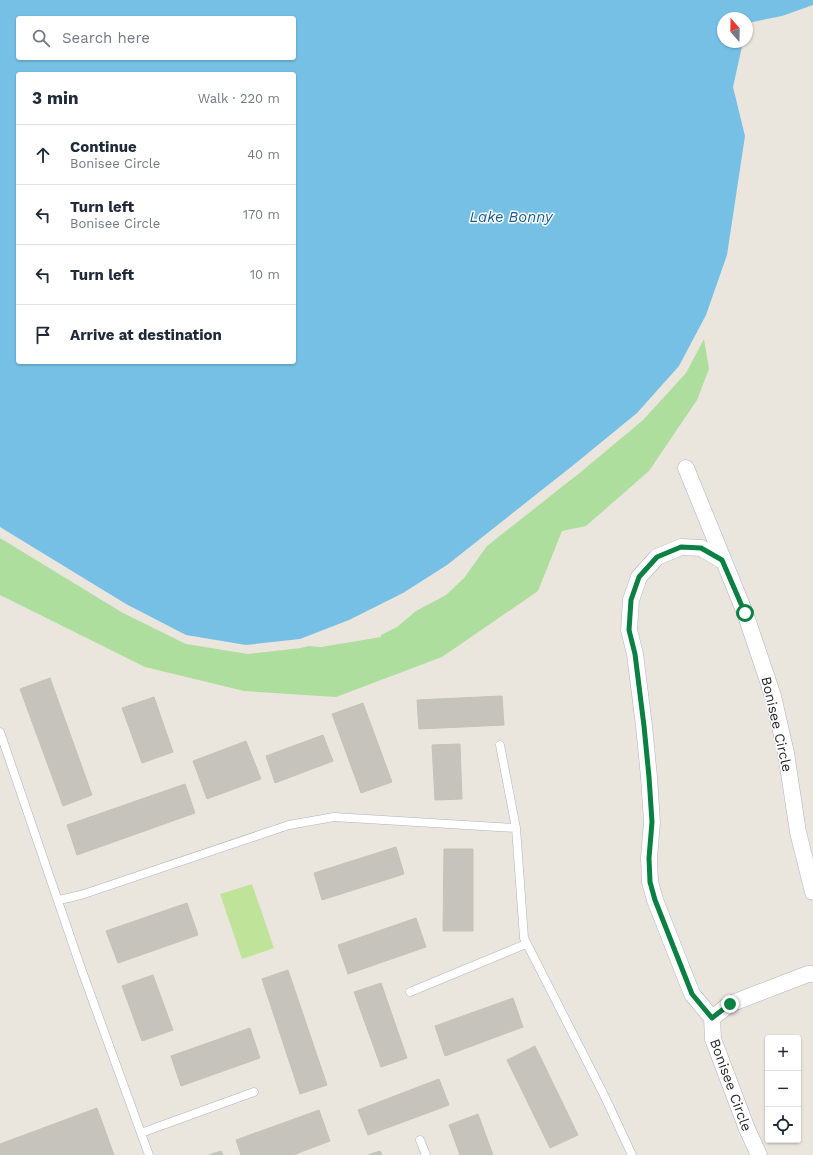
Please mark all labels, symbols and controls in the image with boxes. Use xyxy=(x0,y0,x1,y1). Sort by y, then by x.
north arrow xyxy=(717,12,753,48)
search box xyxy=(16,16,296,60)
icon: search xyxy=(30,27,52,49)
text: Search here xyxy=(62,29,150,47)
text: 3 min xyxy=(32,88,78,108)
text: Walk · 220 m xyxy=(198,91,280,106)
text: Continue xyxy=(70,138,137,156)
icon: ahead xyxy=(32,144,54,166)
text: 40 m xyxy=(247,147,280,162)
text: Bonisee Circle xyxy=(70,156,160,171)
text: Turn left xyxy=(70,198,134,216)
icon: left xyxy=(32,204,54,226)
text: 170 m xyxy=(243,207,280,222)
water label: Lake Bonny xyxy=(469,208,554,226)
text: Bonisee Circle xyxy=(70,216,160,231)
icon: left xyxy=(32,264,54,286)
text: Turn left xyxy=(70,266,134,284)
text: 10 m xyxy=(250,267,280,282)
icon: arrive xyxy=(32,324,54,346)
text: Arrive at destination xyxy=(70,326,222,344)
route start xyxy=(736,604,754,622)
street label: Bonisee Circle xyxy=(758,675,796,773)
route end xyxy=(721,995,739,1013)
map controls xyxy=(765,1035,801,1143)
button: + xyxy=(765,1035,801,1071)
street label: Bonisee Circle xyxy=(707,1037,755,1133)
button: − xyxy=(765,1071,801,1107)
button: locate xyxy=(765,1107,801,1143)

